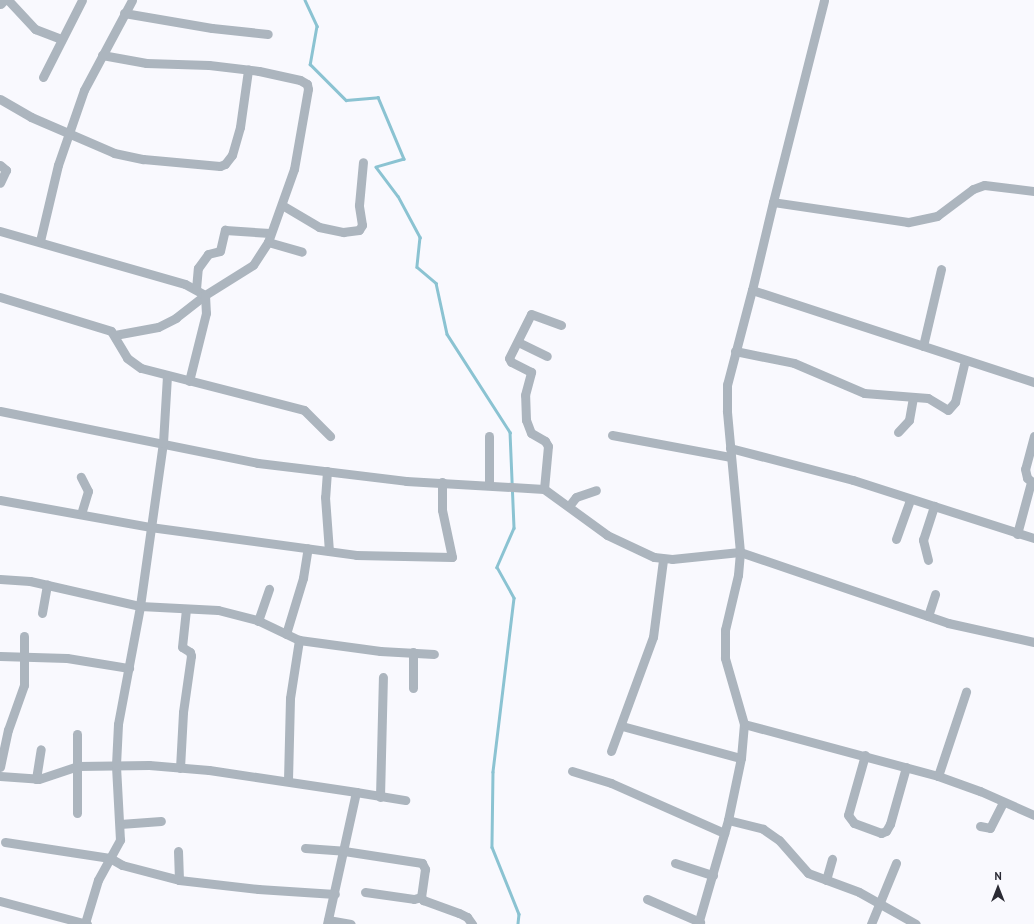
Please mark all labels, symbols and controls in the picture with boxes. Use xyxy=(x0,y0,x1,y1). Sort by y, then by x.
north arrow xyxy=(978,868,1018,908)
text: N xyxy=(994,869,1002,883)

